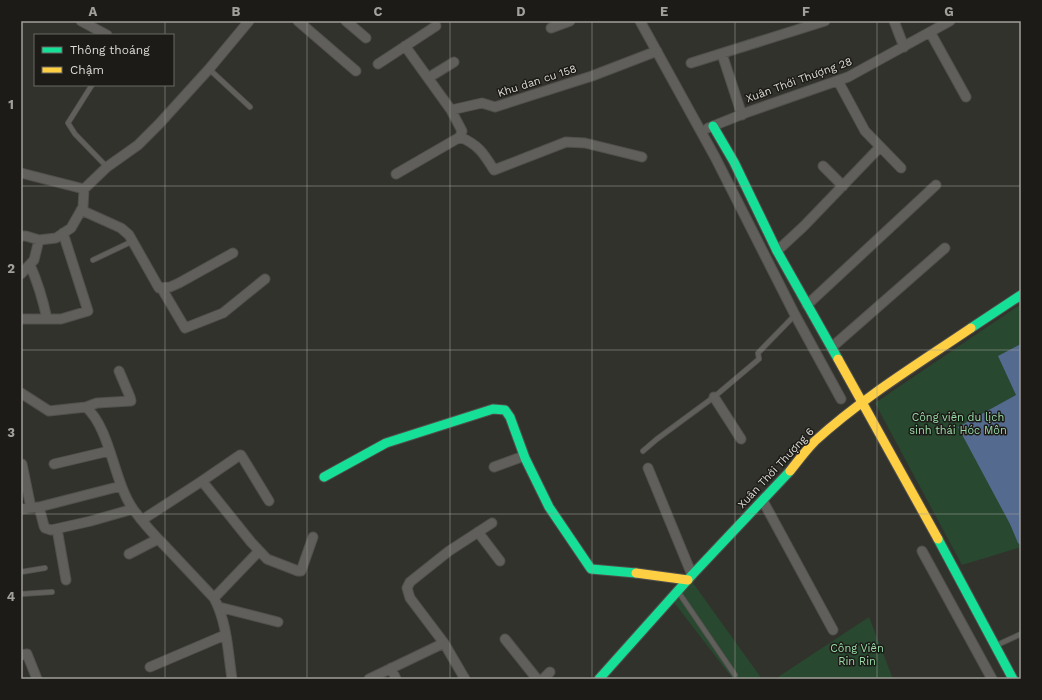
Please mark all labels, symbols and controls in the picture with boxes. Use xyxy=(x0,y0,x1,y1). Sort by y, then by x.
text: A xyxy=(89,4,98,19)
text: B xyxy=(232,4,241,19)
text: C xyxy=(374,4,383,19)
text: D xyxy=(516,4,526,19)
text: E xyxy=(660,4,668,19)
text: F xyxy=(802,4,810,19)
text: G xyxy=(944,4,954,19)
legend xyxy=(34,34,174,86)
text: Thông thoáng xyxy=(70,43,150,57)
street label: Xuân Thới Thượng 28 xyxy=(744,55,854,105)
street label: Khu dan cu 158 xyxy=(496,62,578,100)
text: Chậm xyxy=(70,63,104,77)
text: 1 xyxy=(8,97,14,112)
text: 2 xyxy=(7,261,15,276)
park label: Công viên du lịch sinh thái Hóc Môn xyxy=(909,411,1007,437)
text: 3 xyxy=(7,425,15,440)
street label: Xuân Thới Thượng 6 xyxy=(735,425,817,511)
text: 4 xyxy=(7,589,16,604)
park label: Công Viên Rin Rin xyxy=(830,642,884,668)

